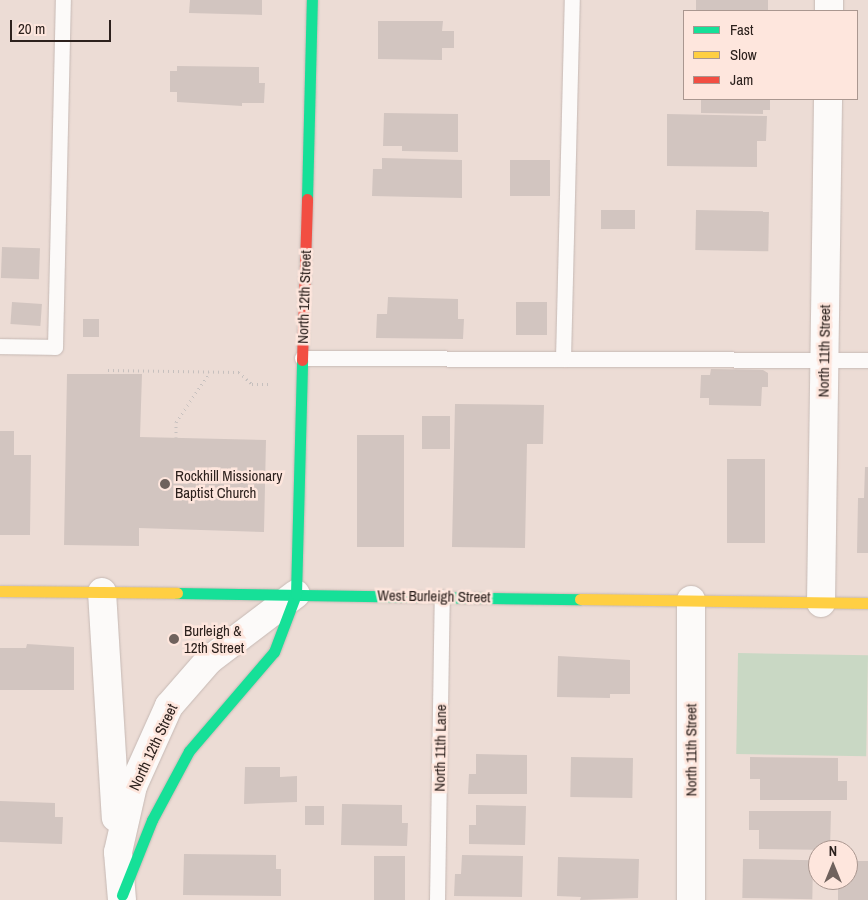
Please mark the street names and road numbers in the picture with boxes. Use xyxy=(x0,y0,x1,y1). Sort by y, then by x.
street label: North 12th Street xyxy=(293,250,315,344)
street label: North 11th Street xyxy=(814,304,834,398)
street label: West Burleigh Street xyxy=(377,586,491,606)
street label: North 12th Street xyxy=(125,701,181,793)
street label: North 11th Lane xyxy=(430,704,450,792)
street label: North 11th Street xyxy=(682,704,700,796)

